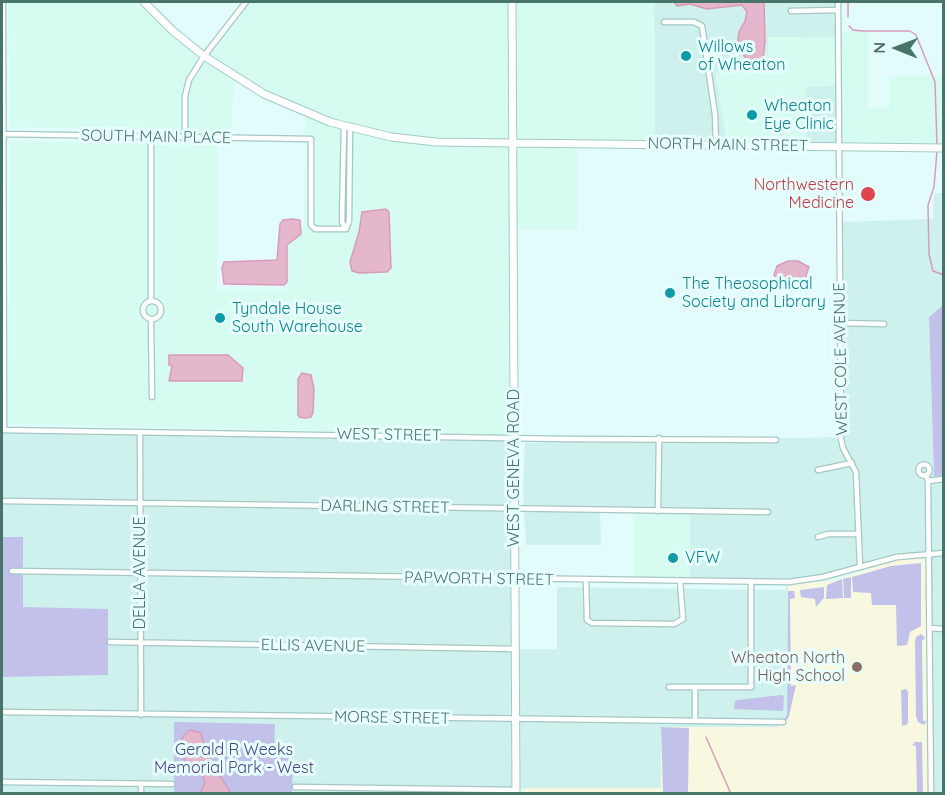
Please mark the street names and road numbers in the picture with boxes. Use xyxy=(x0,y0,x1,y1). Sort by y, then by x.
street label: SOUTH MAIN PLACE xyxy=(81,126,231,148)
street label: NORTH MAIN STREET xyxy=(647,134,809,156)
street label: WEST COLE AVENUE xyxy=(830,282,852,436)
street label: WEST GENEVA ROAD xyxy=(504,389,524,547)
street label: WEST STREET xyxy=(336,424,442,446)
street label: DARLING STREET xyxy=(320,496,450,518)
street label: DELLA AVENUE xyxy=(130,516,150,630)
street label: PAPWORTH STREET xyxy=(404,568,554,590)
street label: ELLIS AVENUE xyxy=(261,635,365,657)
street label: MORSE STREET xyxy=(334,707,450,729)

